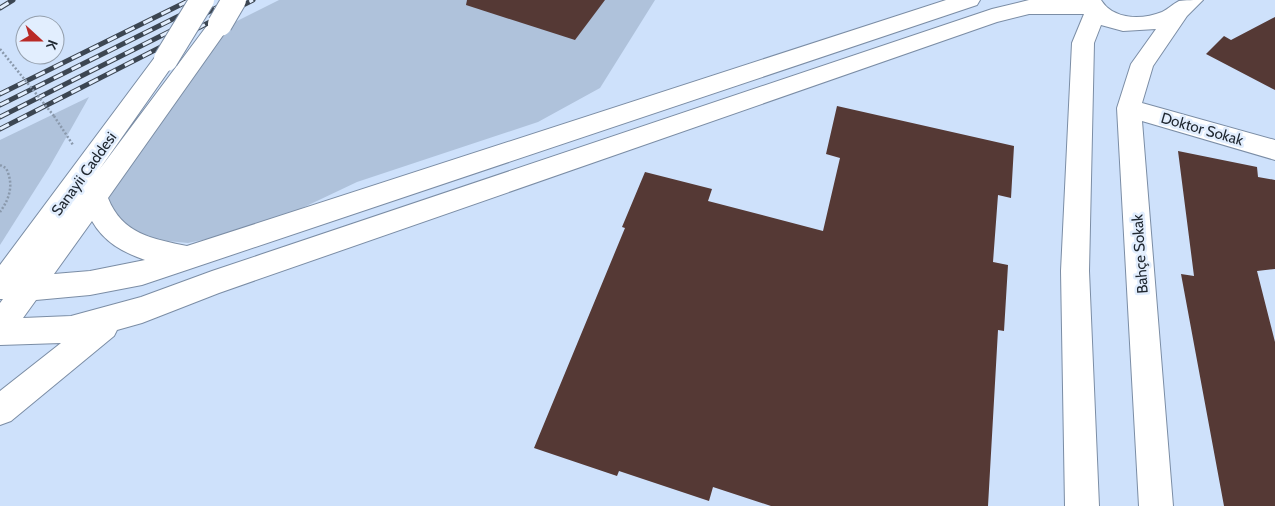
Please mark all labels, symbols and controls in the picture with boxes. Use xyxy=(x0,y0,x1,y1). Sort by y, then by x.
north arrow xyxy=(15,15,65,65)
text: K xyxy=(42,37,62,52)
street label: Doktor Sokak xyxy=(1159,109,1245,149)
street label: Sanayii Caddesi xyxy=(48,129,120,219)
street label: Bahçe Sokak xyxy=(1128,213,1152,294)

